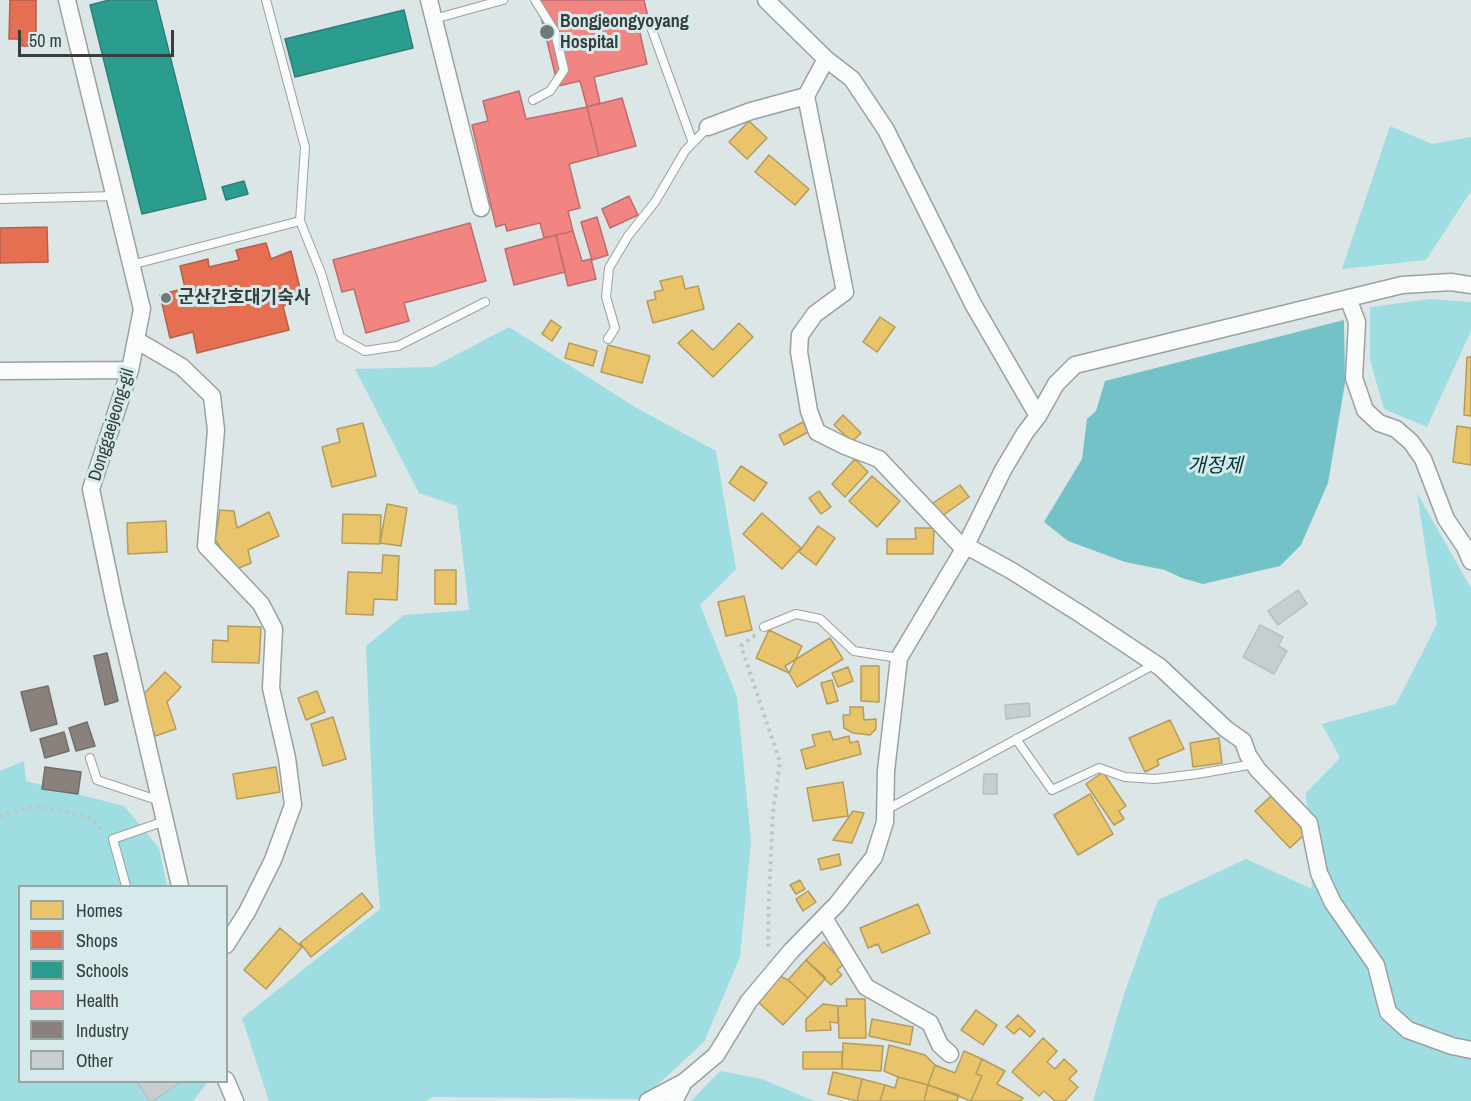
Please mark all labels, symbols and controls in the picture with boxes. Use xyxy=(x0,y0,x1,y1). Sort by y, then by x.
place label: Bongjeongyoyang Hospital xyxy=(560,11,689,54)
scale bar xyxy=(21,18,177,56)
marker: Bongjeongyoyang Hospital xyxy=(538,23,556,41)
text: 50 m xyxy=(29,28,62,53)
place label: 군산간호대기숙사 xyxy=(178,287,310,309)
marker: 군산간호대기숙사 xyxy=(159,291,173,305)
street label: Donggaejeong-gil xyxy=(85,366,139,484)
water label: 개정제 xyxy=(1187,455,1243,479)
legend xyxy=(18,885,228,1083)
text: Homes xyxy=(76,898,123,923)
text: Shops xyxy=(76,928,118,953)
text: Schools xyxy=(76,958,129,983)
text: Health xyxy=(76,988,119,1013)
text: Industry xyxy=(76,1018,129,1043)
text: Other xyxy=(76,1048,113,1073)

